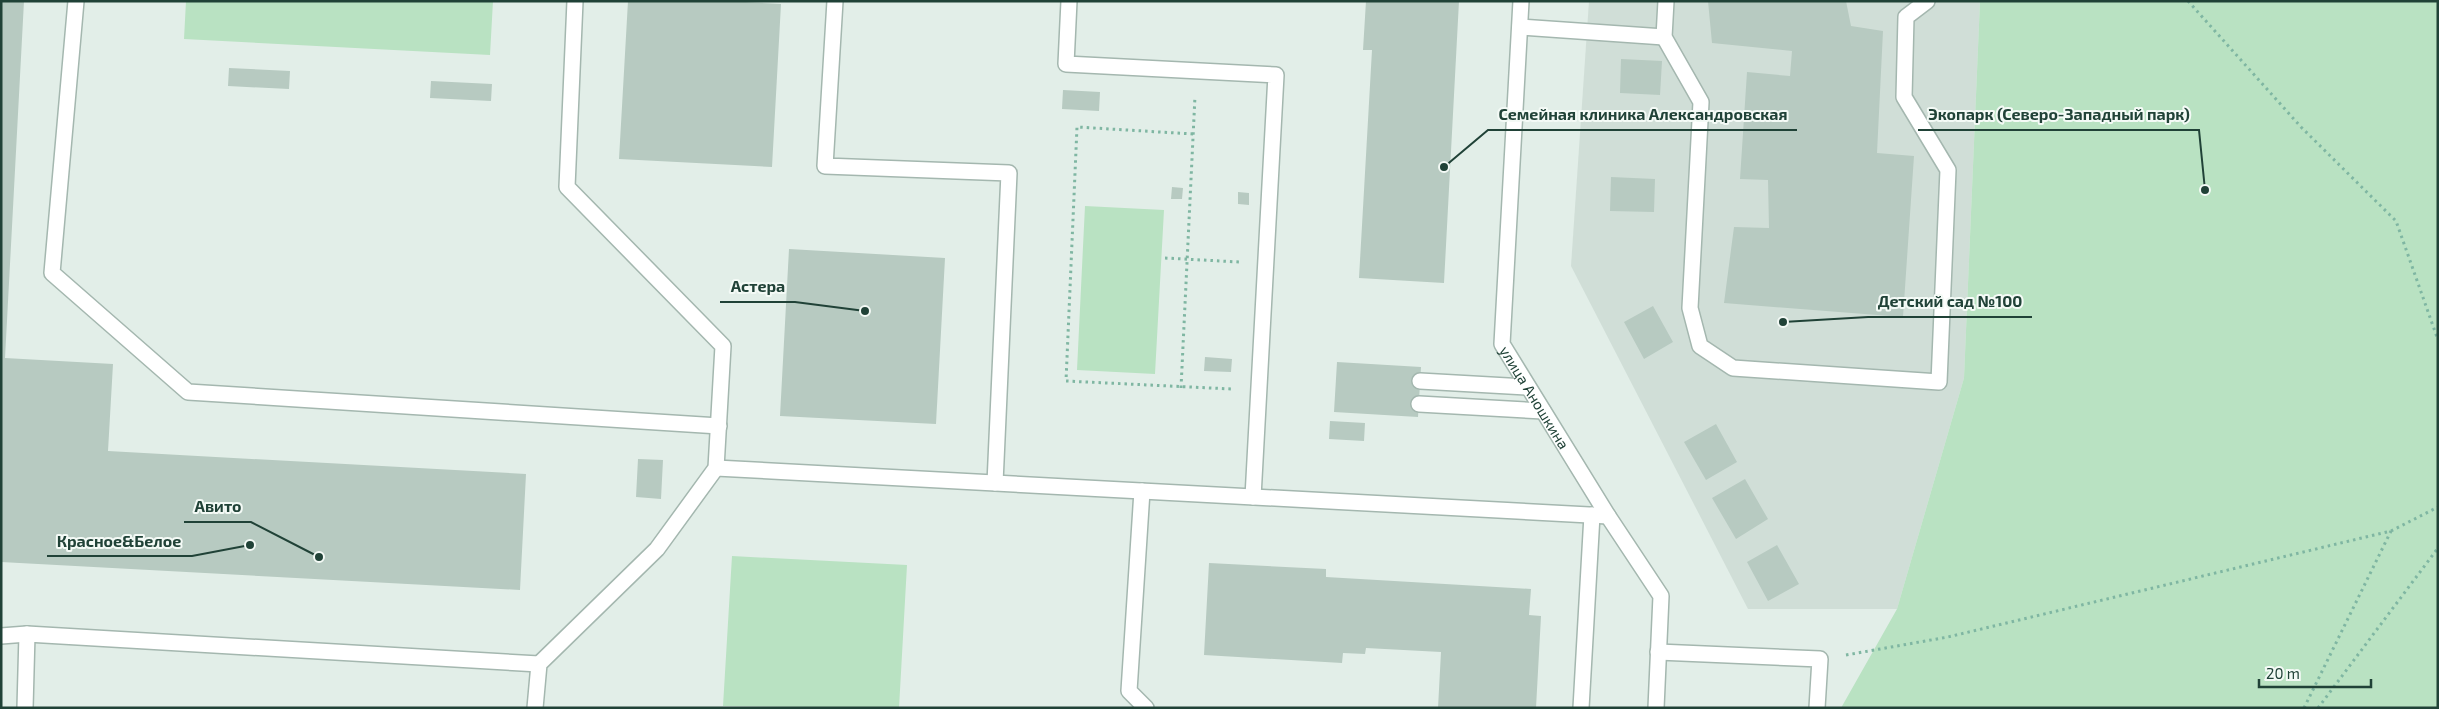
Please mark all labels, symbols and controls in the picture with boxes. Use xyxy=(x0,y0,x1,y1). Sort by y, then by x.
callout: Семейная клиника Александровская xyxy=(1488,99,1797,130)
callout: Экопарк (Северо-Западный парк) xyxy=(1918,99,2199,130)
text: Семейная клиника Александровская xyxy=(1498,104,1788,123)
text: Экопарк (Северо-Западный парк) xyxy=(1928,104,2190,123)
callout: Астера xyxy=(720,271,795,302)
text: Астера xyxy=(731,276,785,295)
callout: Детский сад №100 xyxy=(1868,286,2032,317)
text: Детский сад №100 xyxy=(1878,291,2022,310)
street label: улица Аношкина xyxy=(1495,342,1573,452)
callout: Авито xyxy=(184,491,251,522)
text: Авито xyxy=(194,496,242,515)
callout: Красное&Белое xyxy=(47,525,192,556)
text: Красное&Белое xyxy=(57,531,181,550)
scale bar xyxy=(2259,656,2372,688)
text: 20 m xyxy=(2266,664,2300,682)

